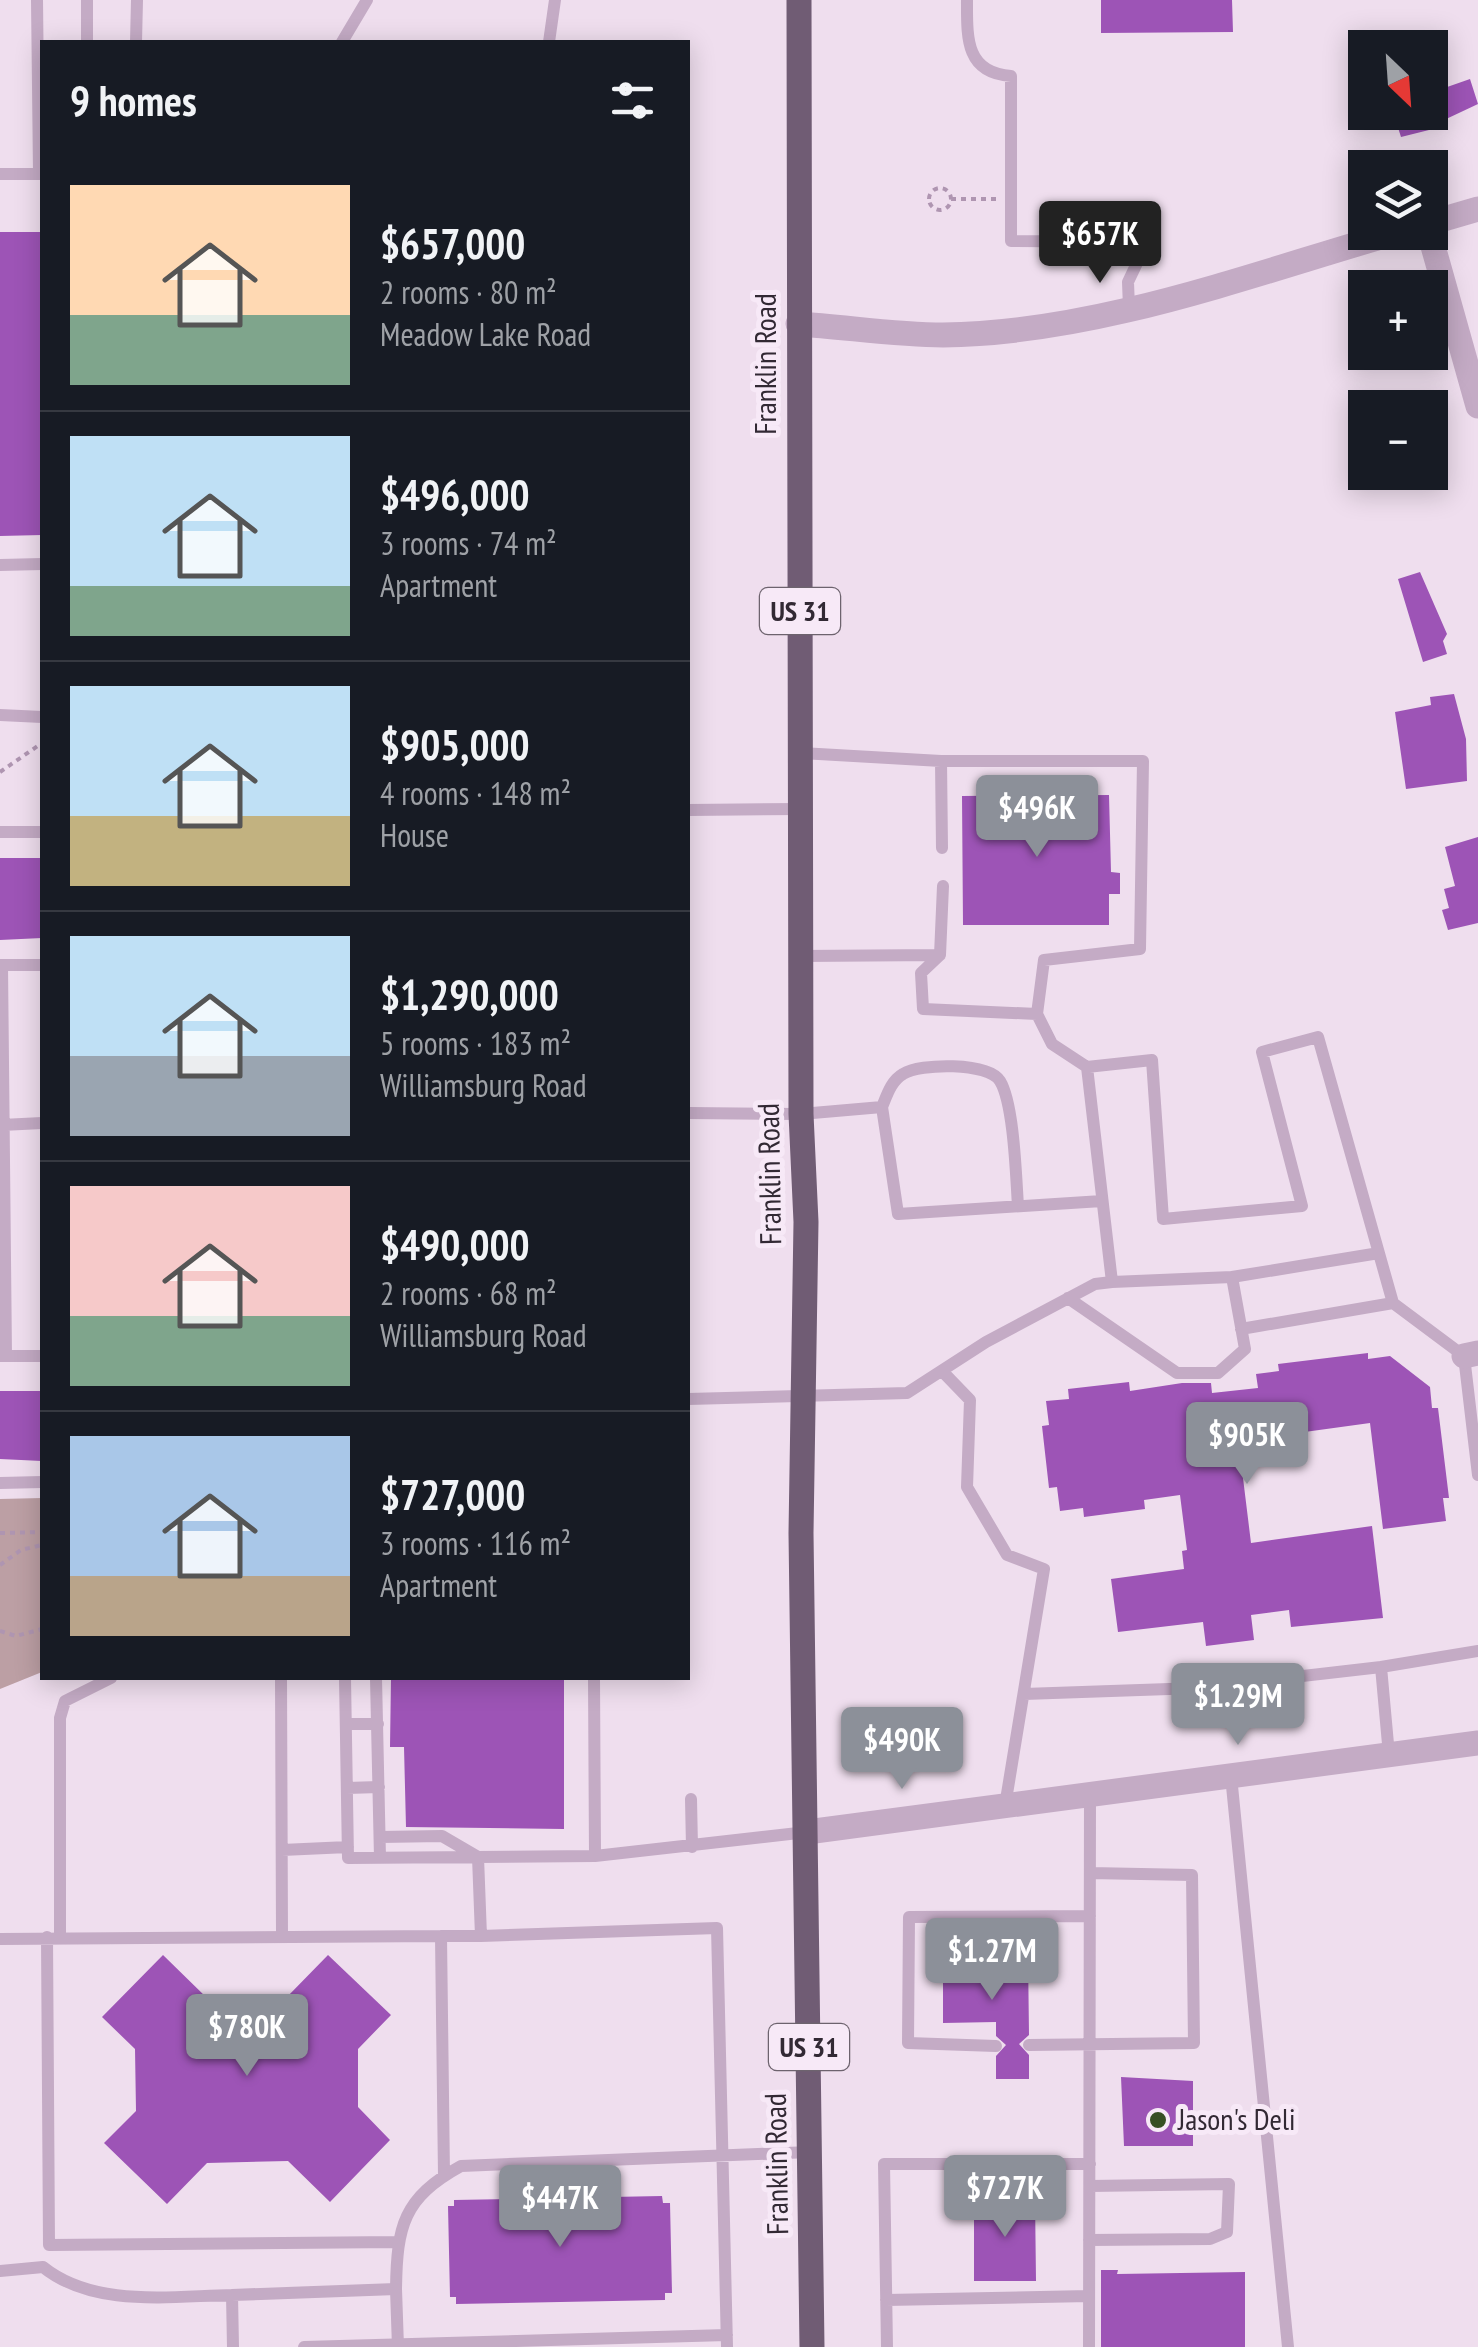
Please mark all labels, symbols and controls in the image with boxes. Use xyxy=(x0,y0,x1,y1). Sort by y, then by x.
north arrow xyxy=(1348,30,1448,130)
map controls xyxy=(1348,30,1448,490)
text: 9 homes xyxy=(70,73,197,128)
icon: filters xyxy=(605,73,660,128)
button: layers xyxy=(1348,150,1448,250)
pin: $657K xyxy=(1030,201,1170,286)
text: $657K xyxy=(1061,212,1139,254)
text: $657,000 xyxy=(380,216,525,271)
icon: home xyxy=(150,225,270,345)
button: + xyxy=(1348,270,1448,370)
text: 2 rooms · 80 m² xyxy=(380,271,557,313)
street label: Franklin Road xyxy=(745,293,784,435)
text: Meadow Lake Road xyxy=(380,313,591,355)
button: − xyxy=(1348,390,1448,490)
text: $496,000 xyxy=(380,467,530,522)
icon: home xyxy=(150,476,270,596)
text: 3 rooms · 74 m² xyxy=(380,522,557,564)
text: Apartment xyxy=(380,564,497,606)
road number: US 31 xyxy=(760,588,840,634)
text: $905,000 xyxy=(380,717,530,772)
icon: home xyxy=(150,726,270,846)
text: 4 rooms · 148 m² xyxy=(380,772,571,814)
pin: $496K xyxy=(967,775,1107,860)
text: $496K xyxy=(998,786,1076,828)
text: House xyxy=(380,814,449,856)
text: $1,290,000 xyxy=(380,967,559,1022)
icon: home xyxy=(150,976,270,1096)
text: 5 rooms · 183 m² xyxy=(380,1022,571,1064)
text: Williamsburg Road xyxy=(380,1064,587,1106)
street label: Franklin Road xyxy=(748,1103,789,1245)
text: $490,000 xyxy=(380,1217,530,1272)
icon: home xyxy=(150,1226,270,1346)
text: 2 rooms · 68 m² xyxy=(380,1272,557,1314)
text: Williamsburg Road xyxy=(380,1314,587,1356)
pin: $905K xyxy=(1177,1402,1317,1487)
text: $905K xyxy=(1208,1413,1286,1455)
text: $727,000 xyxy=(380,1467,525,1522)
icon: home xyxy=(150,1476,270,1596)
text: 3 rooms · 116 m² xyxy=(380,1522,571,1564)
text: Apartment xyxy=(380,1564,497,1606)
pin: $1.29M xyxy=(1157,1663,1319,1748)
text: $1.29M xyxy=(1193,1674,1283,1716)
pin: $490K xyxy=(832,1707,972,1792)
text: $490K xyxy=(863,1718,941,1760)
pin: $1.27M xyxy=(911,1918,1073,2003)
text: $1.27M xyxy=(947,1929,1037,1971)
pin: $780K xyxy=(177,1994,317,2079)
text: $780K xyxy=(208,2005,286,2047)
road number: US 31 xyxy=(769,2024,849,2070)
street label: Franklin Road xyxy=(755,2093,796,2235)
place label: Jason's Deli xyxy=(1177,2099,1296,2138)
marker: Jason's Deli xyxy=(1147,2109,1169,2131)
pin: $727K xyxy=(935,2155,1075,2240)
pin: $447K xyxy=(490,2165,630,2250)
text: $727K xyxy=(966,2166,1044,2208)
text: $447K xyxy=(521,2176,599,2218)

